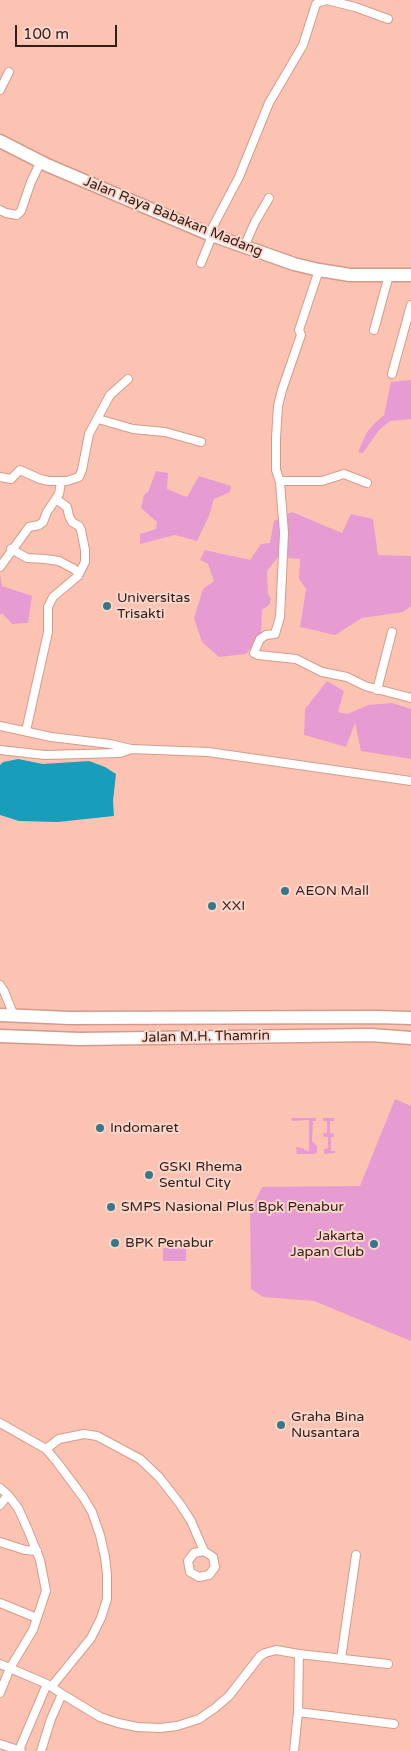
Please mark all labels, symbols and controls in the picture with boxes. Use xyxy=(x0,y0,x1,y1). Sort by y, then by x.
scale bar xyxy=(18,15,120,47)
text: 100 m xyxy=(23,25,69,43)
street label: Jalan Raya Babakan Madang xyxy=(81,173,265,261)
place label: Universitas Trisakti xyxy=(117,590,190,622)
marker: Universitas Trisakti xyxy=(101,600,113,612)
place label: AEON Mall xyxy=(295,883,369,899)
marker: AEON Mall xyxy=(279,885,291,897)
place label: XXI xyxy=(222,898,245,914)
marker: XXI xyxy=(206,900,218,912)
street label: Jalan M.H. Thamrin xyxy=(142,1027,270,1047)
place label: Indomaret xyxy=(110,1120,179,1136)
marker: Indomaret xyxy=(94,1122,106,1134)
place label: GSKI Rhema Sentul City xyxy=(159,1159,242,1192)
marker: GSKI Rhema Sentul City xyxy=(143,1169,155,1181)
place label: SMPS Nasional Plus Bpk Penabur xyxy=(121,1199,344,1215)
marker: SMPS Nasional Plus Bpk Penabur xyxy=(105,1201,117,1213)
place label: Jakarta Japan Club xyxy=(290,1228,364,1260)
place label: BPK Penabur xyxy=(125,1235,213,1251)
marker: BPK Penabur xyxy=(109,1237,121,1249)
marker: Jakarta Japan Club xyxy=(368,1238,380,1250)
place label: Graha Bina Nusantara xyxy=(291,1409,364,1441)
marker: Graha Bina Nusantara xyxy=(275,1419,287,1431)

